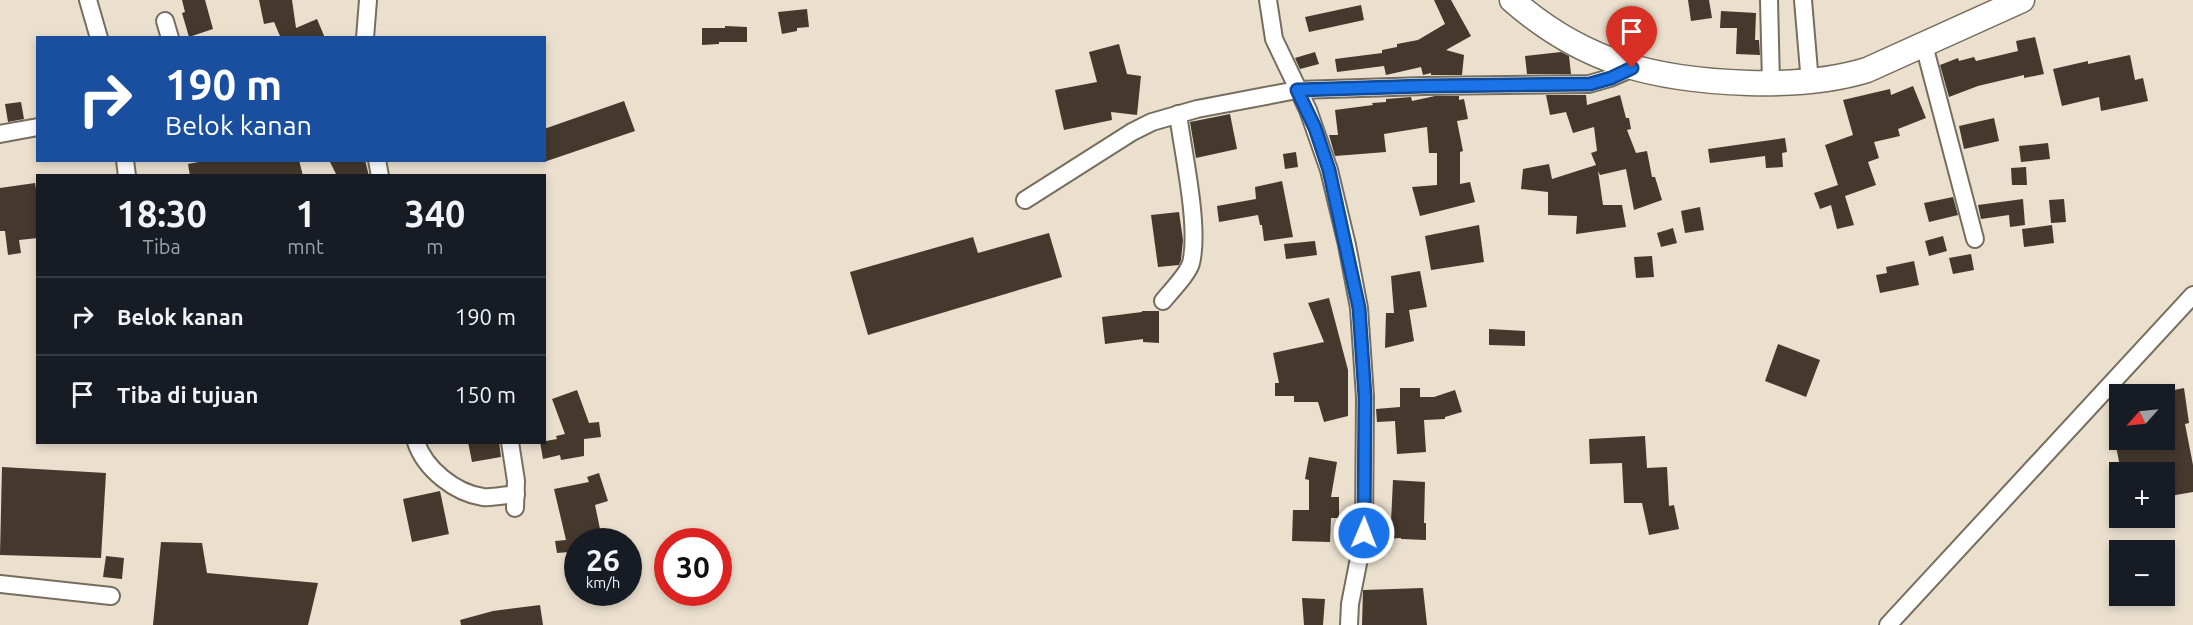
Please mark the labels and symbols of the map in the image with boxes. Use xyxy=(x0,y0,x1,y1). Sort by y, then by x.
pin xyxy=(1606,6,1657,68)
north arrow xyxy=(2109,384,2175,450)
position arrow xyxy=(1332,501,1396,565)
speed limit sign: 30 xyxy=(654,528,732,606)

